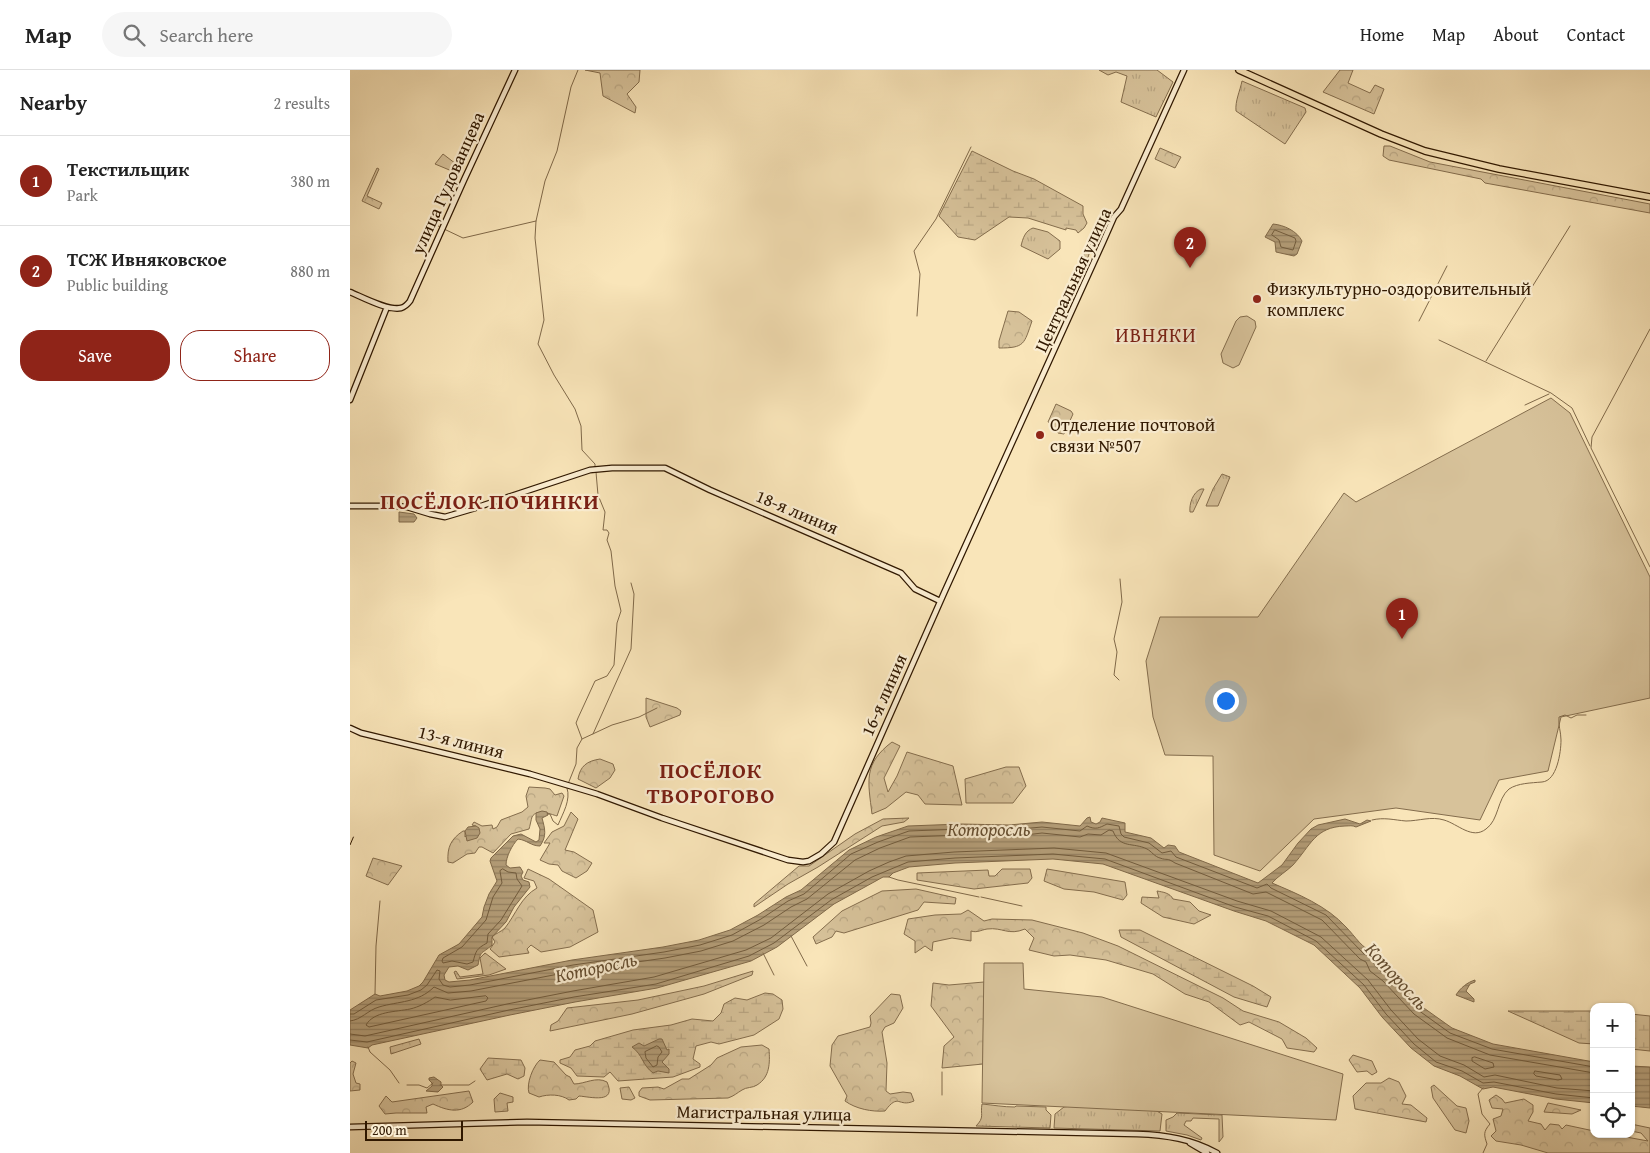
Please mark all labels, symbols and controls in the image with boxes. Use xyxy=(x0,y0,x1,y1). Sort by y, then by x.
search box xyxy=(102,12,452,57)
text: Map xyxy=(25,17,72,52)
icon: search xyxy=(120,21,148,49)
text: Search here xyxy=(160,21,253,49)
text: Home xyxy=(1360,21,1404,48)
text: Map xyxy=(1432,21,1465,48)
text: About xyxy=(1493,21,1539,48)
text: Contact xyxy=(1567,21,1625,48)
text: Nearby xyxy=(20,87,87,118)
text: 2 results xyxy=(273,91,330,115)
street label: улица Гудованцева xyxy=(404,107,491,259)
text: Текстильщик xyxy=(67,155,189,183)
text: 1 xyxy=(32,169,40,193)
text: 380 m xyxy=(290,169,330,193)
text: Park xyxy=(67,183,98,207)
street label: Центральная улица xyxy=(1027,203,1118,356)
pin: 2 xyxy=(1174,227,1206,268)
text: ТСЖ Ивняковское xyxy=(67,245,227,273)
text: 2 xyxy=(32,259,40,283)
text: 880 m xyxy=(290,259,330,283)
text: Public building xyxy=(67,273,168,297)
place label: Физкультурно-оздоровительный комплекс xyxy=(1267,275,1532,323)
marker: Физкультурно-оздоровительный комплекс xyxy=(1251,293,1263,305)
district label: ИВНЯКИ xyxy=(1115,320,1197,349)
button: Save xyxy=(20,330,170,381)
button: Share xyxy=(180,330,330,381)
place label: Отделение почтовой связи №507 xyxy=(1050,411,1216,459)
marker: Отделение почтовой связи №507 xyxy=(1034,429,1046,441)
street label: 18-я линия xyxy=(752,482,843,541)
district label: ПОСЁЛОК ПОЧИНКИ xyxy=(380,485,600,517)
pin: 1 xyxy=(1386,598,1418,639)
street label: 16-я линия xyxy=(853,649,914,740)
your location xyxy=(1213,688,1239,714)
street label: 13-я линия xyxy=(415,718,507,765)
district label: ПОСЁЛОК ТВОРОГОВО xyxy=(647,754,775,811)
water label: Которосль xyxy=(947,815,1031,843)
water label: Которосль xyxy=(1359,936,1435,1016)
water label: Которосль xyxy=(552,945,640,989)
map controls xyxy=(1590,1003,1635,1138)
button: + xyxy=(1590,1003,1635,1048)
button: − xyxy=(1590,1048,1635,1093)
button: locate xyxy=(1590,1093,1635,1138)
street label: Магистральная улица xyxy=(676,1097,852,1128)
scale bar xyxy=(365,1118,462,1141)
text: 200 m xyxy=(372,1120,407,1140)

